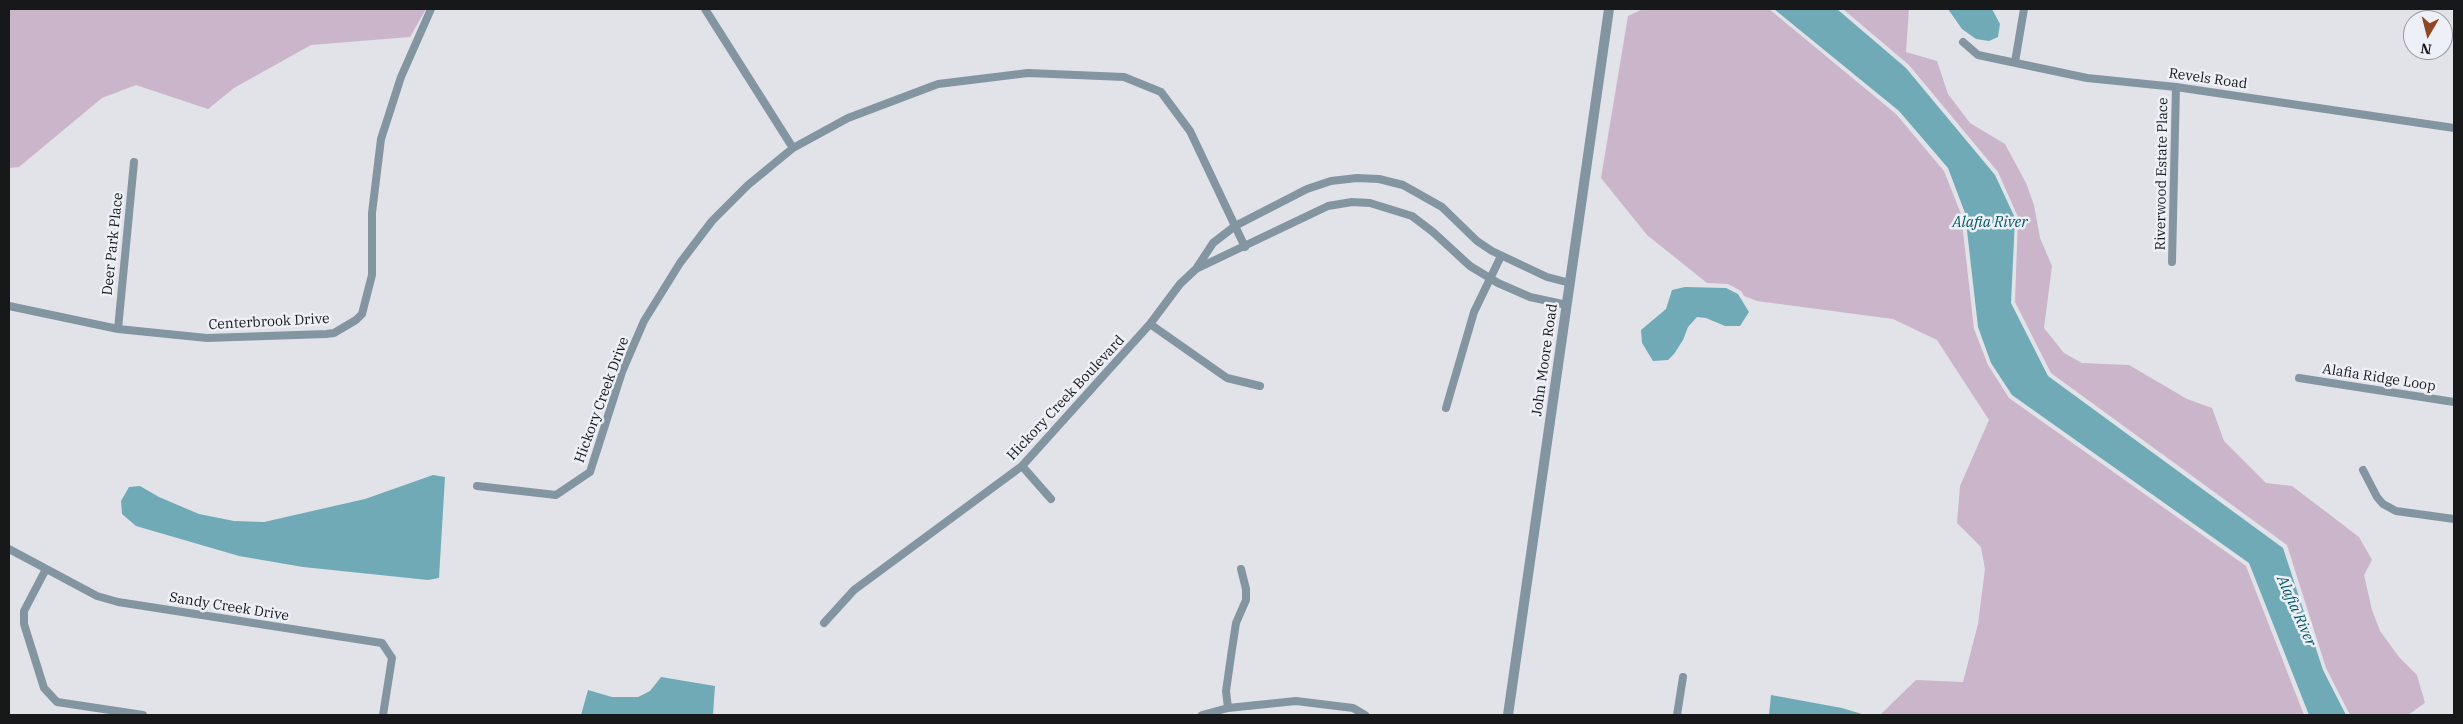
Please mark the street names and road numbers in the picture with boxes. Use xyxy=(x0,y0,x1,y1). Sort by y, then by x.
street label: Revels Road xyxy=(2168,65,2248,93)
street label: Riverwood Estate Place xyxy=(2152,97,2172,251)
street label: Deer Park Place xyxy=(99,192,127,296)
street label: John Moore Road xyxy=(1529,303,1561,417)
street label: Centerbrook Drive xyxy=(208,310,330,334)
street label: Hickory Creek Boulevard xyxy=(1004,332,1128,464)
street label: Hickory Creek Drive xyxy=(571,335,633,465)
street label: Alafia Ridge Loop xyxy=(2321,361,2437,395)
street label: Sandy Creek Drive xyxy=(168,589,290,625)

